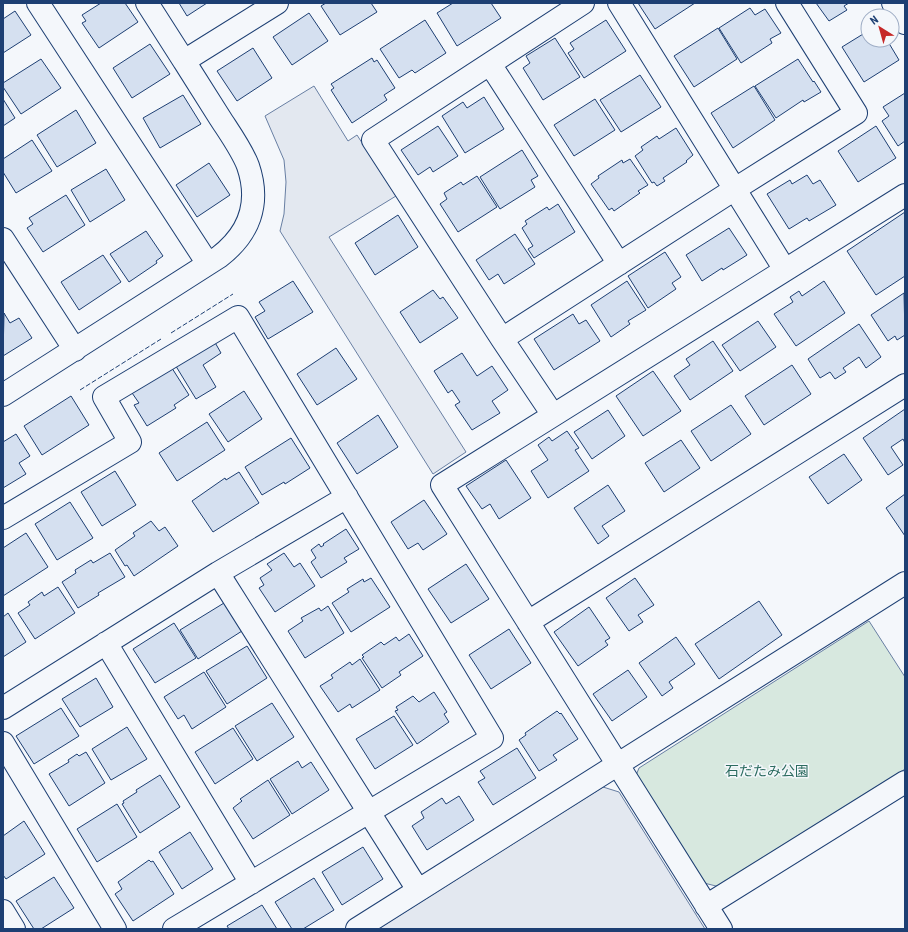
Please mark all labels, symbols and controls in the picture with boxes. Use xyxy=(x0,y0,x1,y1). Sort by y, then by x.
north arrow xyxy=(860,8,900,48)
text: N xyxy=(868,13,881,28)
park label: 石だたみ公園 xyxy=(725,763,809,779)

